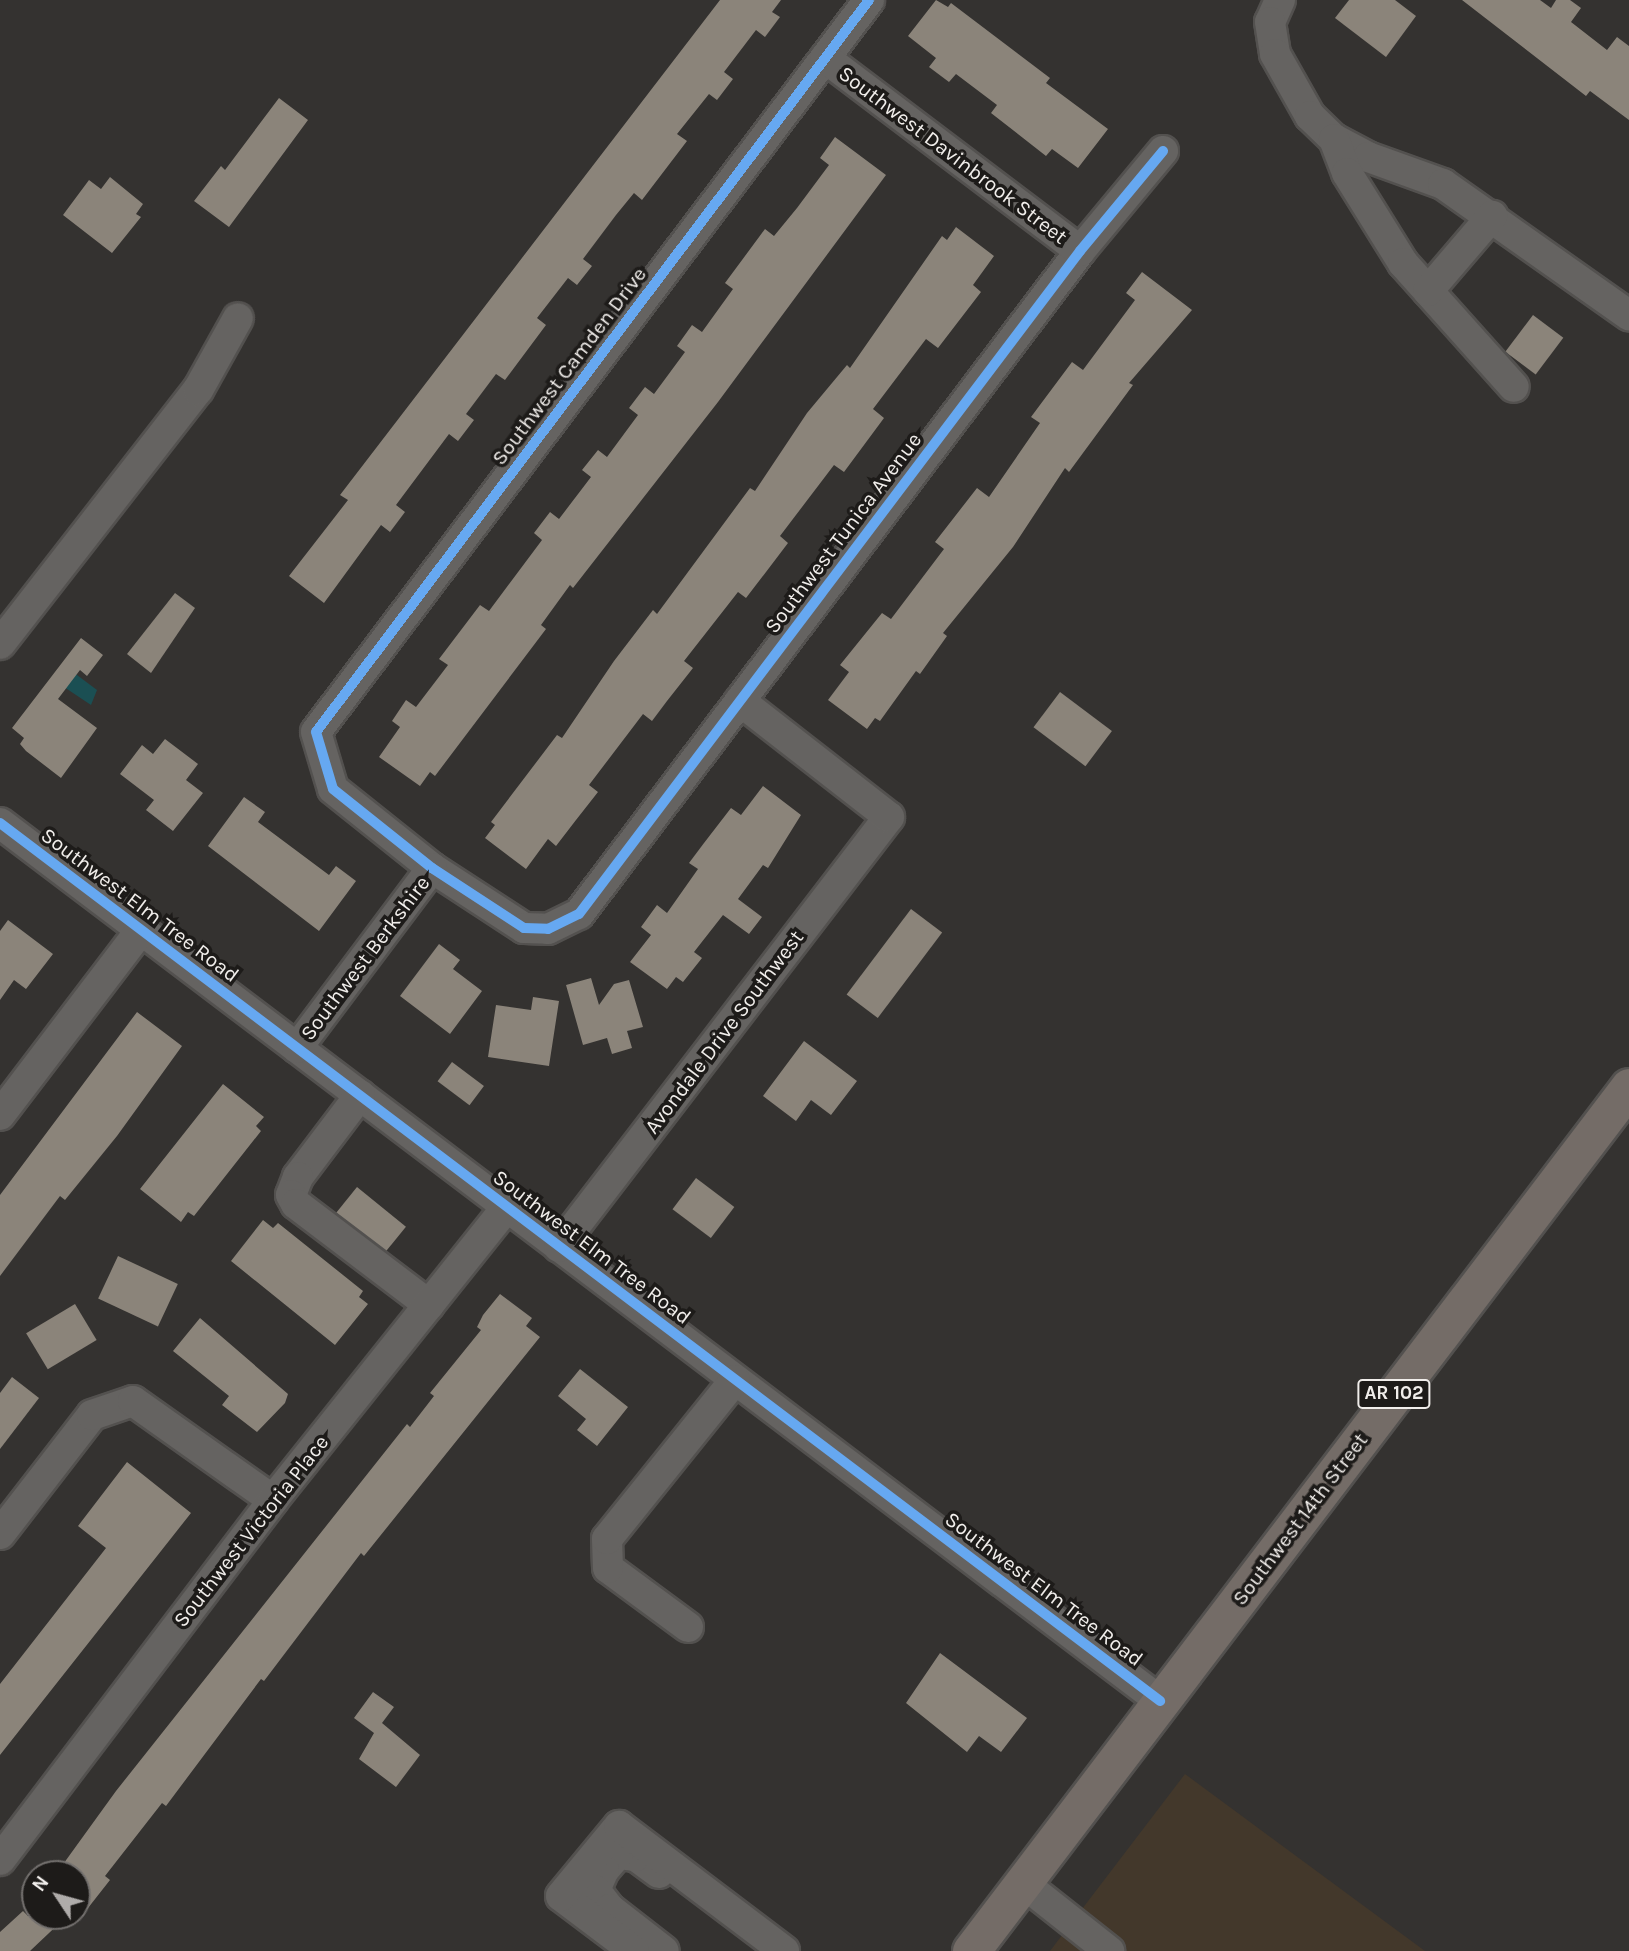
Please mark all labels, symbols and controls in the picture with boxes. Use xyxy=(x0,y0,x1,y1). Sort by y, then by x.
street label: Southwest Davinbrook Street xyxy=(834,61,1072,249)
street label: Southwest Camden Drive xyxy=(486,262,652,470)
street label: Southwest Tunica Avenue xyxy=(759,428,927,638)
street label: Southwest Elm Tree Road xyxy=(36,822,244,988)
street label: Southwest Berkshire xyxy=(295,871,435,1045)
street label: Avondale Drive Southwest xyxy=(639,925,809,1139)
street label: Southwest Elm Tree Road xyxy=(488,1164,696,1330)
road number: AR 102 xyxy=(1357,1378,1431,1410)
street label: Southwest 14th Street xyxy=(1227,1428,1373,1610)
street label: Southwest Victoria Place xyxy=(168,1430,334,1632)
street label: Southwest Elm Tree Road xyxy=(940,1506,1148,1672)
north arrow xyxy=(21,1860,91,1930)
text: N xyxy=(28,1872,54,1896)

